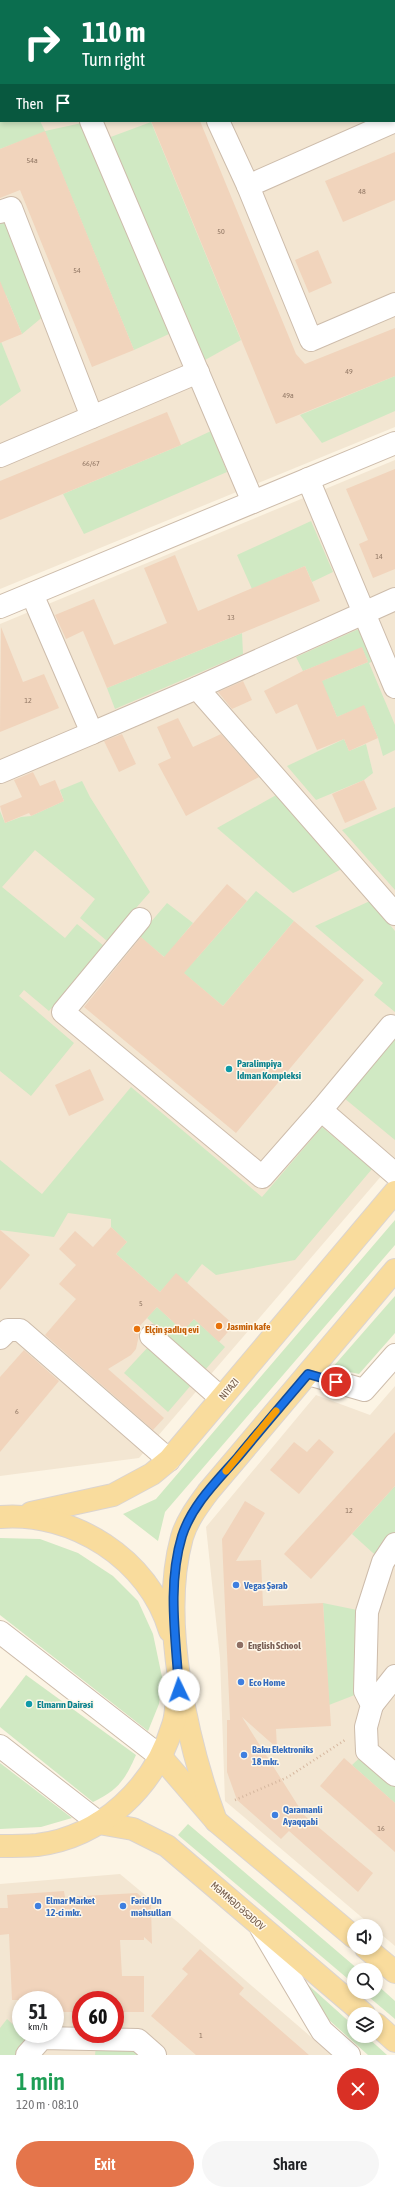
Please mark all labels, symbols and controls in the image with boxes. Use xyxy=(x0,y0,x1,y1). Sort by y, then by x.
icon: right xyxy=(16,16,68,68)
text: 110 m xyxy=(82,16,145,48)
text: Turn right xyxy=(82,49,145,70)
icon: arrive xyxy=(52,92,74,114)
text: Then xyxy=(16,95,44,112)
house number: 54a xyxy=(26,156,38,165)
house number: 48 xyxy=(358,187,366,196)
house number: 50 xyxy=(217,227,225,236)
house number: 54 xyxy=(73,266,81,275)
house number: 49 xyxy=(345,367,353,376)
house number: 49a xyxy=(282,391,294,400)
house number: 66/67 xyxy=(82,459,100,468)
house number: 14 xyxy=(375,552,383,561)
house number: 13 xyxy=(227,613,235,622)
house number: 12 xyxy=(24,696,32,705)
place label: Paralimpiya İdman Kompleksi xyxy=(237,1058,301,1081)
marker: Paralimpiya İdman Kompleksi xyxy=(224,1064,234,1074)
house number: 5 xyxy=(139,1299,143,1308)
marker: Jasmin kafe xyxy=(214,1321,224,1331)
place label: Jasmin kafe xyxy=(226,1321,271,1332)
marker: Elçin şadlıq evi xyxy=(132,1324,142,1334)
place label: Elçin şadlıq evi xyxy=(145,1324,199,1335)
pin xyxy=(319,1365,353,1399)
icon: arrive xyxy=(325,1371,347,1393)
street label: NIYAZI xyxy=(217,1376,241,1402)
house number: 6 xyxy=(15,1407,19,1416)
house number: 12 xyxy=(345,1506,353,1515)
marker: Vegas Şərab xyxy=(231,1580,241,1590)
place label: Vegas Şərab xyxy=(243,1580,288,1591)
marker: English School xyxy=(235,1640,245,1650)
place label: English School xyxy=(248,1640,301,1651)
position arrow xyxy=(158,1669,200,1711)
marker: Eco Home xyxy=(236,1677,246,1687)
place label: Eco Home xyxy=(249,1677,286,1688)
marker: Elmarın Dairəsi xyxy=(24,1699,34,1709)
place label: Elmarın Dairəsi xyxy=(37,1699,93,1710)
place label: Baku Elektroniks 18 mkr. xyxy=(252,1744,314,1767)
marker: Baku Elektroniks 18 mkr. xyxy=(239,1750,249,1760)
place label: Qaramanli Ayaqqabi xyxy=(282,1804,323,1827)
marker: Qaramanli Ayaqqabi xyxy=(270,1810,280,1820)
house number: 16 xyxy=(377,1824,385,1833)
street label: MƏMMƏD ƏSƏDOV xyxy=(209,1879,267,1933)
place label: Elmar Market 12-ci mkr. xyxy=(46,1895,95,1918)
place label: Fərid Un məhsulları xyxy=(131,1895,171,1918)
marker: Elmar Market 12-ci mkr. xyxy=(33,1901,43,1911)
marker: Fərid Un məhsulları xyxy=(118,1901,128,1911)
map controls xyxy=(347,1919,383,2043)
button: sound xyxy=(347,1919,383,1955)
button: search xyxy=(347,1963,383,1999)
speed limit sign: 60 xyxy=(72,1991,124,2043)
text: 51 xyxy=(29,2000,47,2023)
button: layers xyxy=(347,2007,383,2043)
text: km/h xyxy=(28,2021,48,2032)
house number: 1 xyxy=(199,2031,203,2040)
text: 1 min xyxy=(16,2068,65,2095)
button: close xyxy=(337,2068,379,2110)
text: 120 m · 08:10 xyxy=(16,2097,79,2112)
button: Exit xyxy=(16,2141,194,2187)
button: Share xyxy=(202,2141,379,2187)

